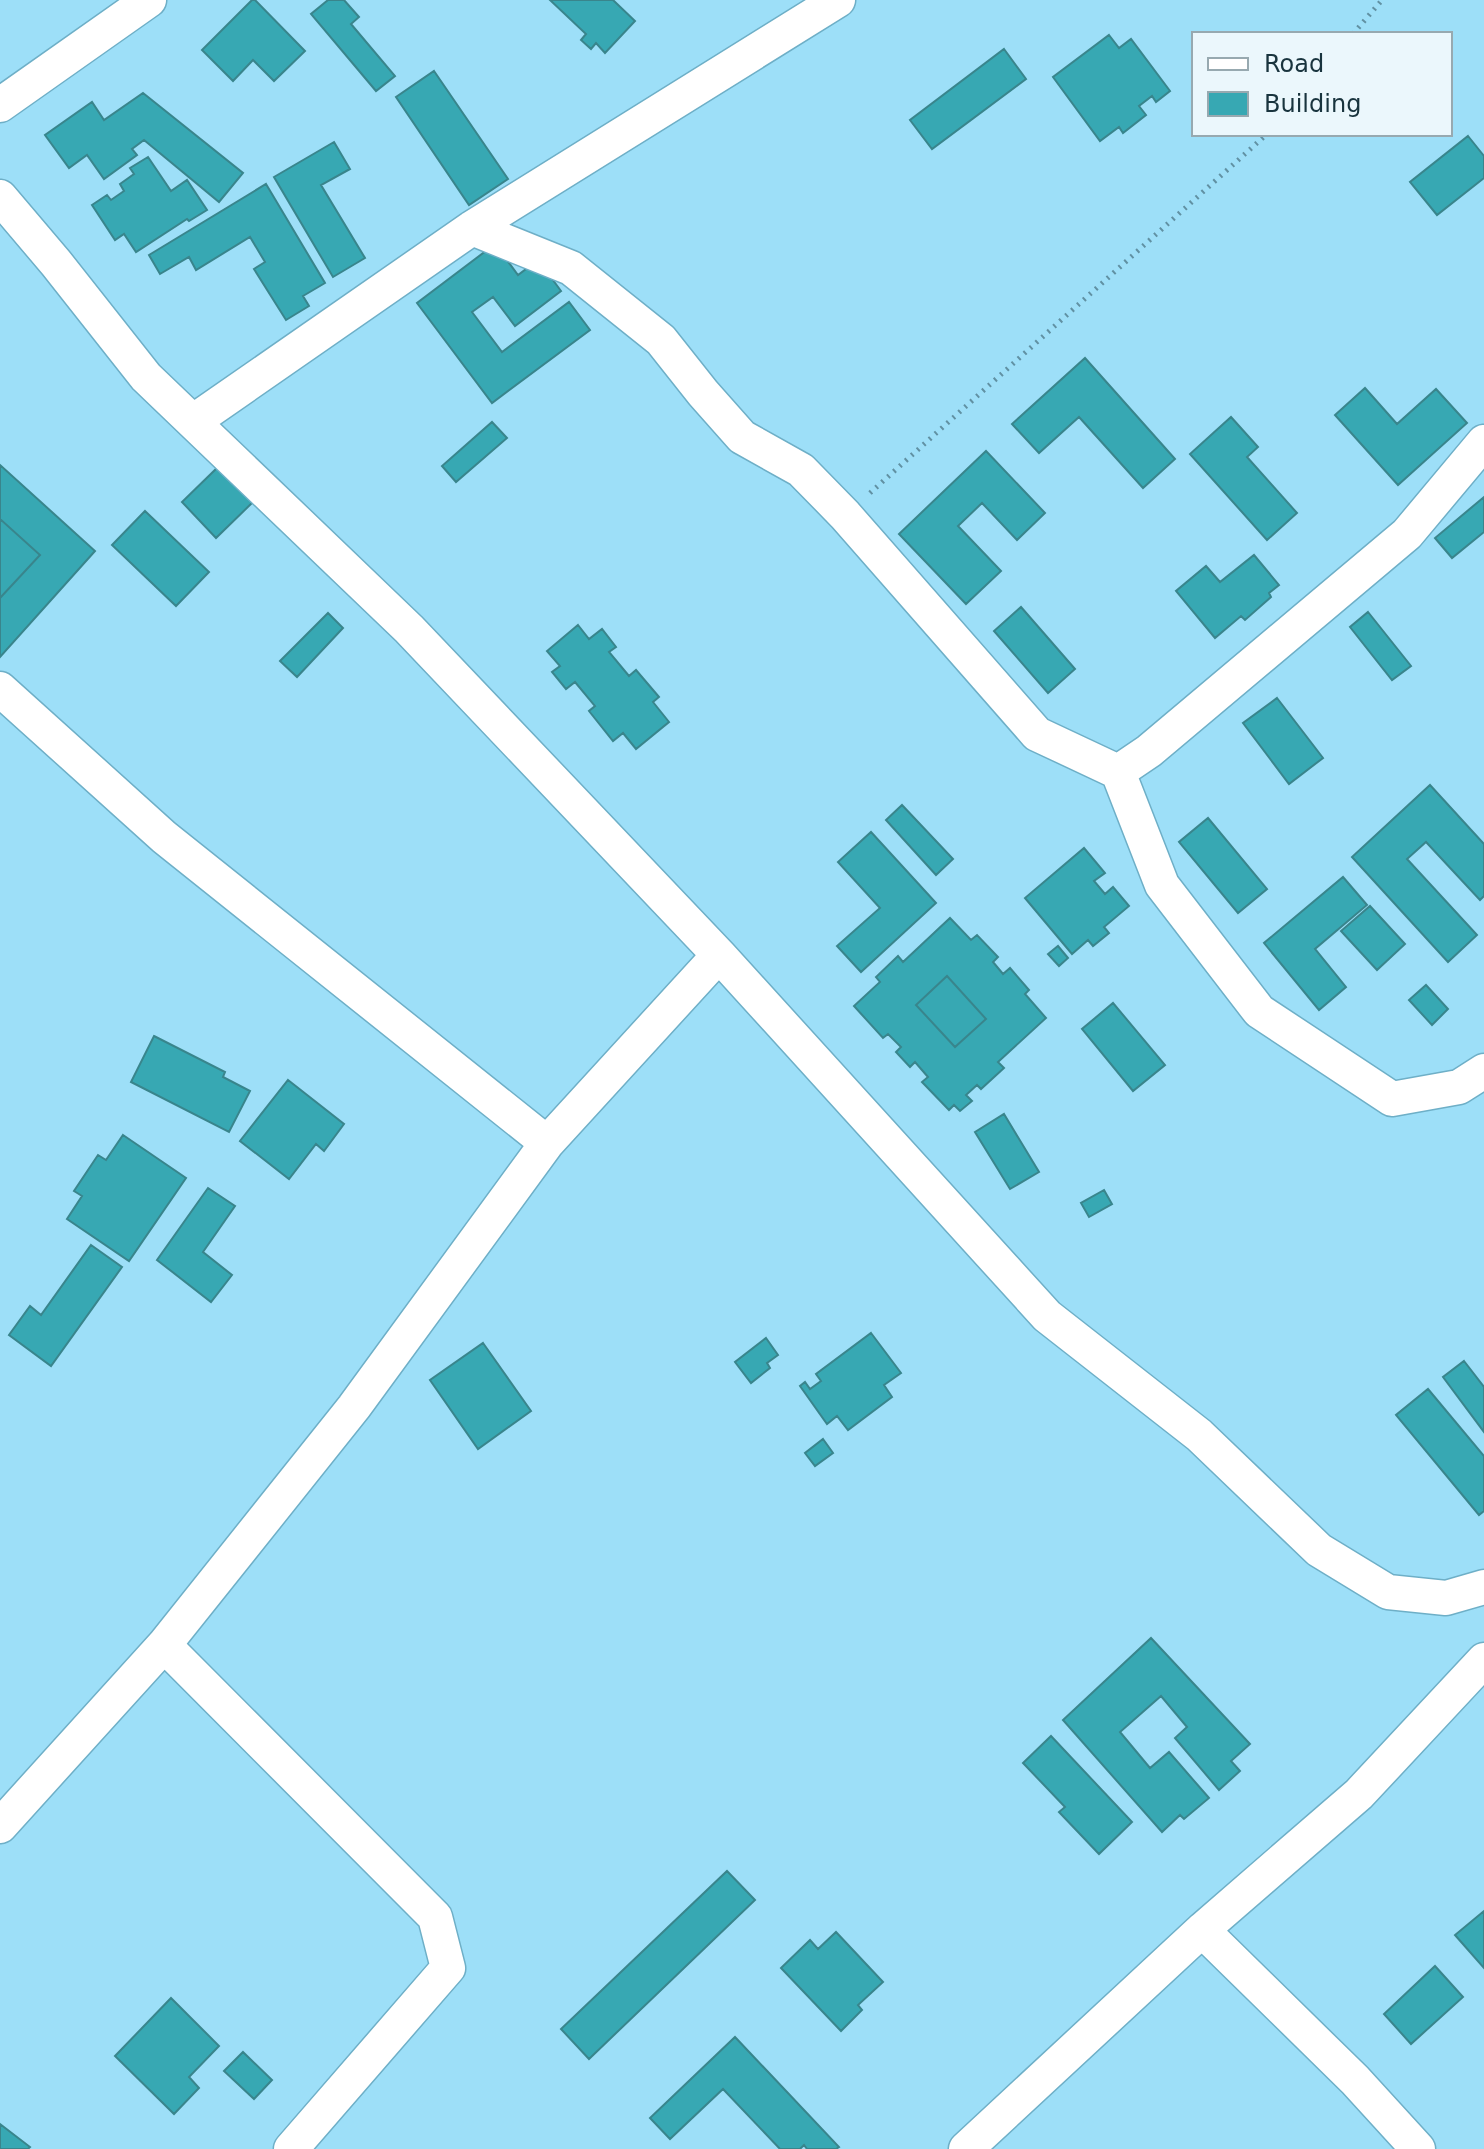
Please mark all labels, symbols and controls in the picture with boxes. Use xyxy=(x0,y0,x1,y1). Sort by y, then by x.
legend xyxy=(1192,32,1452,136)
text: Road xyxy=(1264,50,1324,78)
text: Building xyxy=(1264,90,1361,118)

